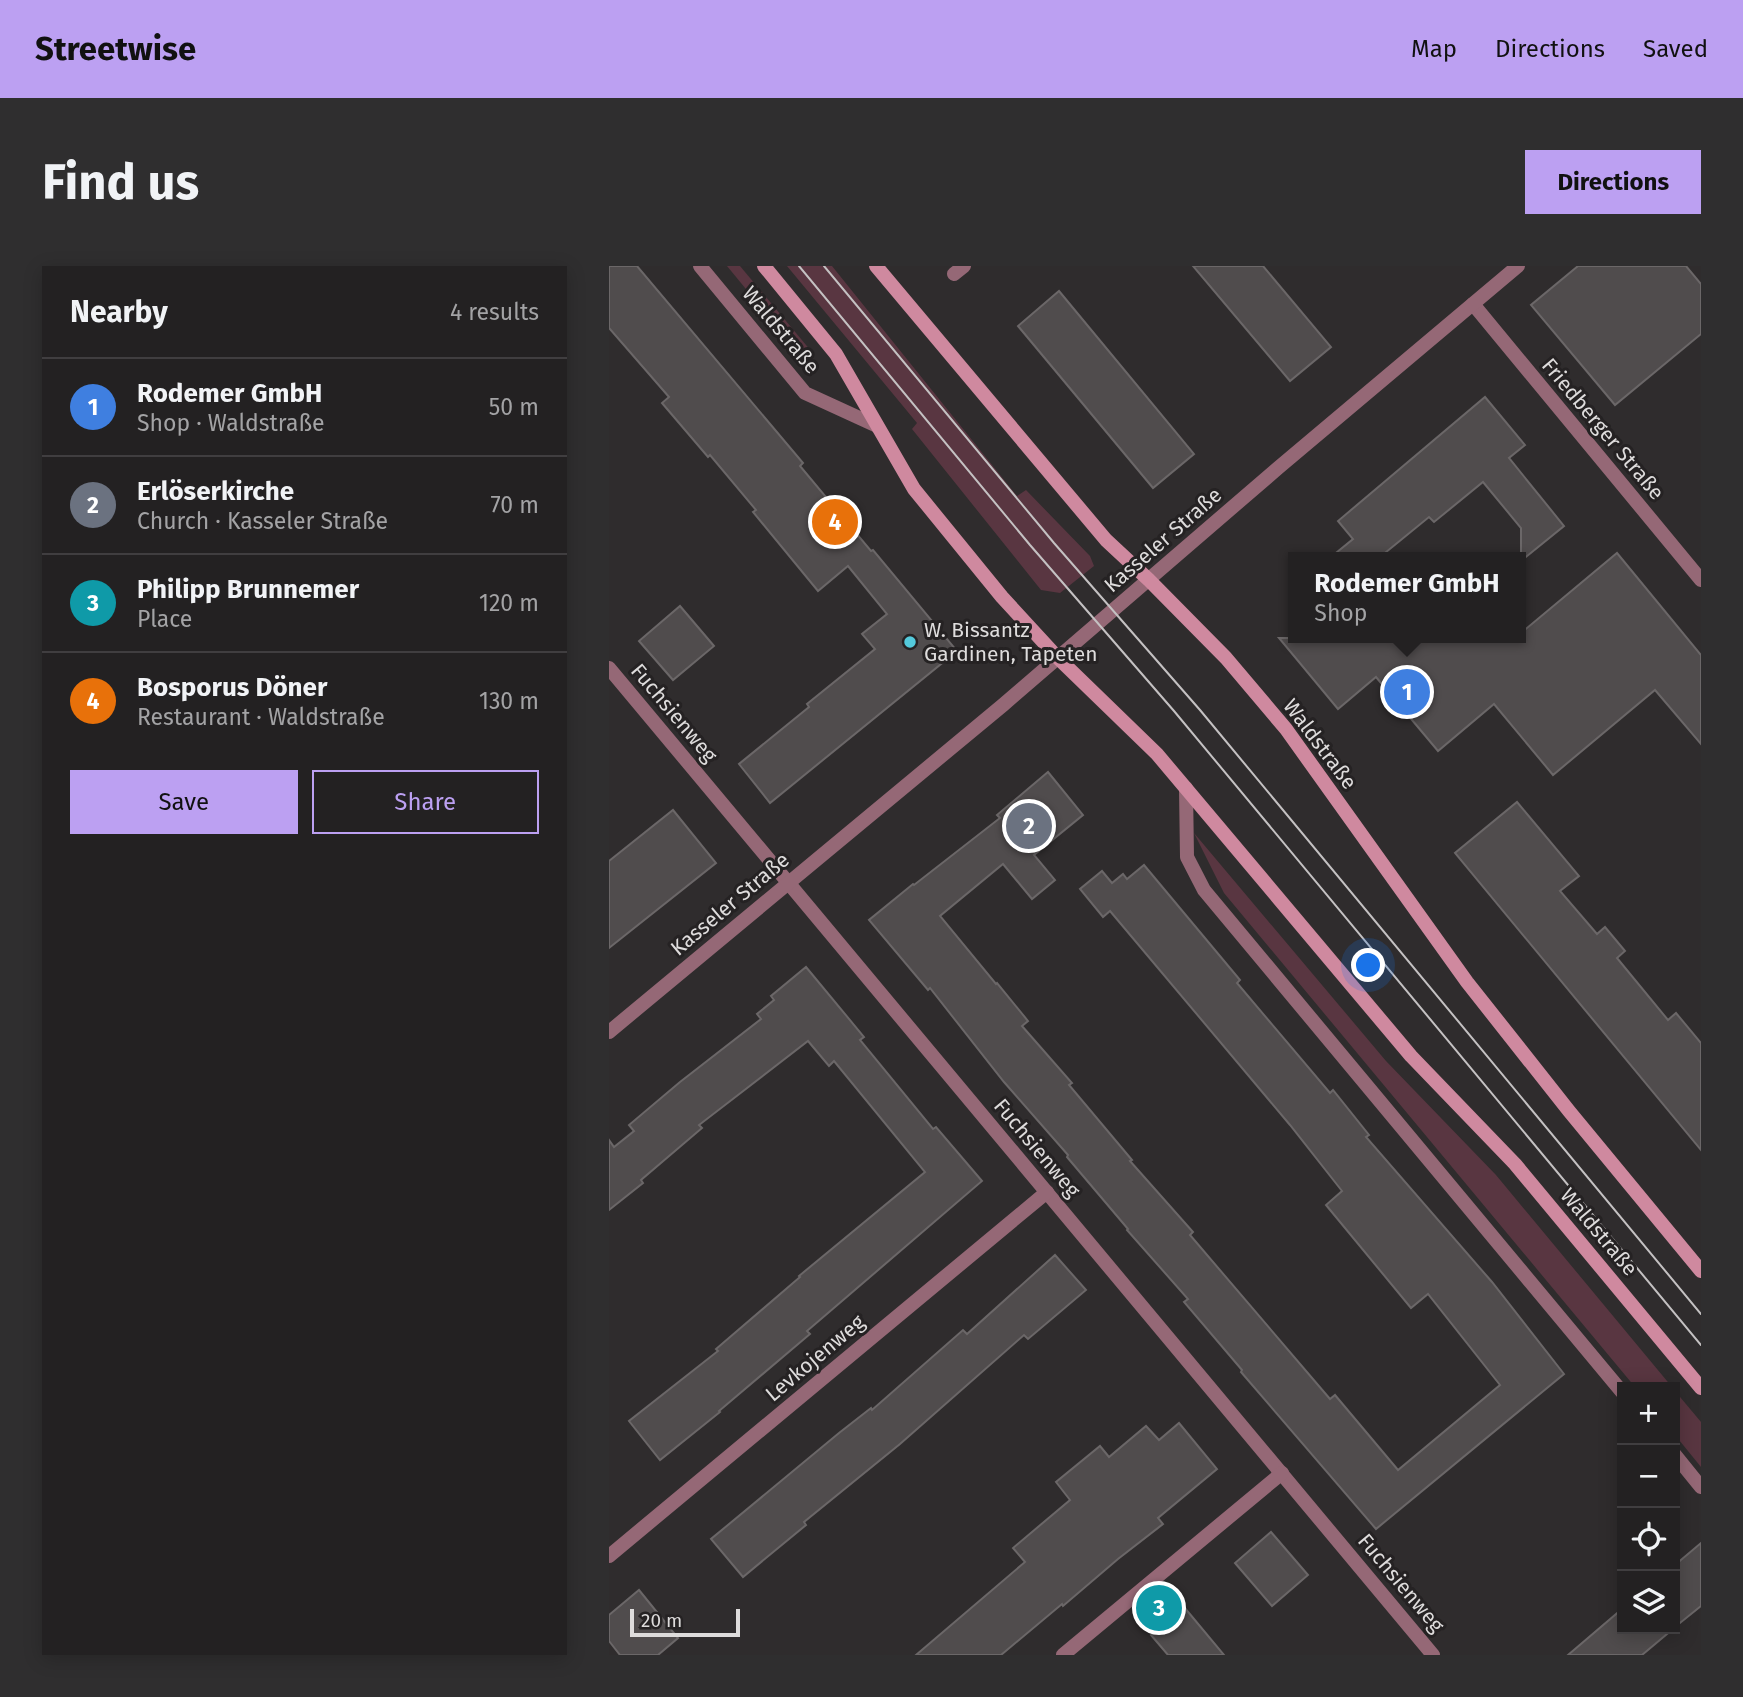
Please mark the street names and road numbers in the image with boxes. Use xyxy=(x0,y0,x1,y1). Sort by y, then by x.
street label: Waldstraße xyxy=(737,281,825,379)
street label: Friedberger Straße xyxy=(1536,353,1670,505)
street label: Kasseler Straße xyxy=(1099,482,1227,598)
street label: Fuchsienweg xyxy=(625,658,723,768)
street label: Waldstraße xyxy=(1278,694,1362,794)
street label: Kasseler Straße xyxy=(665,847,795,961)
street label: Fuchsienweg xyxy=(988,1093,1086,1203)
street label: Waldstraße xyxy=(1555,1183,1643,1281)
street label: Levkojenweg xyxy=(760,1309,870,1407)
street label: Fuchsienweg xyxy=(1352,1528,1450,1638)

